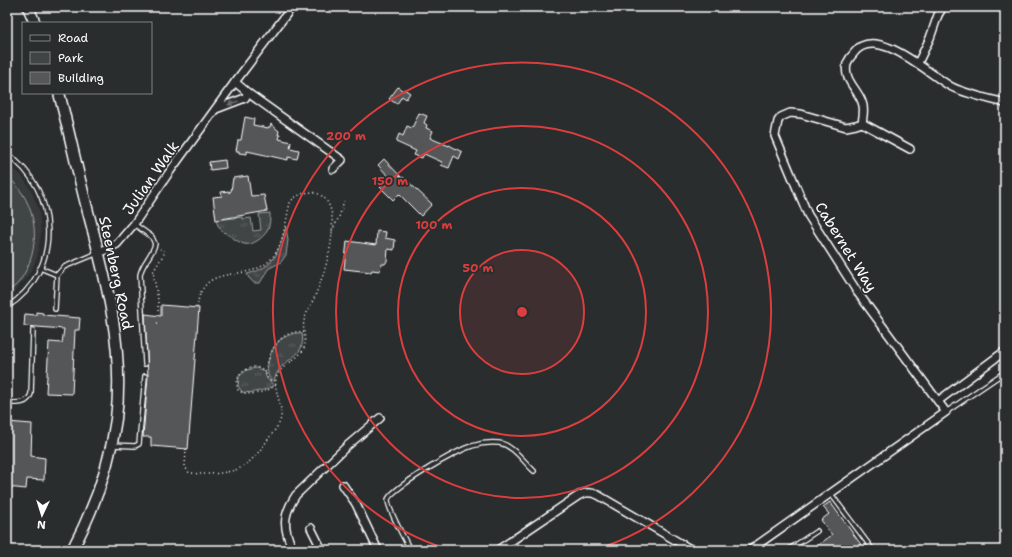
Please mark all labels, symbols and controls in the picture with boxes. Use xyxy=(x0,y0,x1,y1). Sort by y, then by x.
legend xyxy=(22,22,152,94)
text: Road xyxy=(58,30,89,46)
text: Park xyxy=(58,50,84,66)
text: Building xyxy=(58,70,104,86)
one-way arrow xyxy=(227,100,239,106)
text: 200 m xyxy=(326,128,366,144)
street label: Julian Walk xyxy=(118,137,184,219)
text: 150 m xyxy=(372,173,408,189)
street label: Cabernet Way xyxy=(810,198,882,296)
street label: Steenberg Road xyxy=(94,214,138,332)
text: 100 m xyxy=(416,217,453,233)
text: 50 m xyxy=(463,260,494,276)
centre of rings xyxy=(515,305,529,319)
north arrow xyxy=(22,495,62,535)
text: N xyxy=(36,517,46,532)

